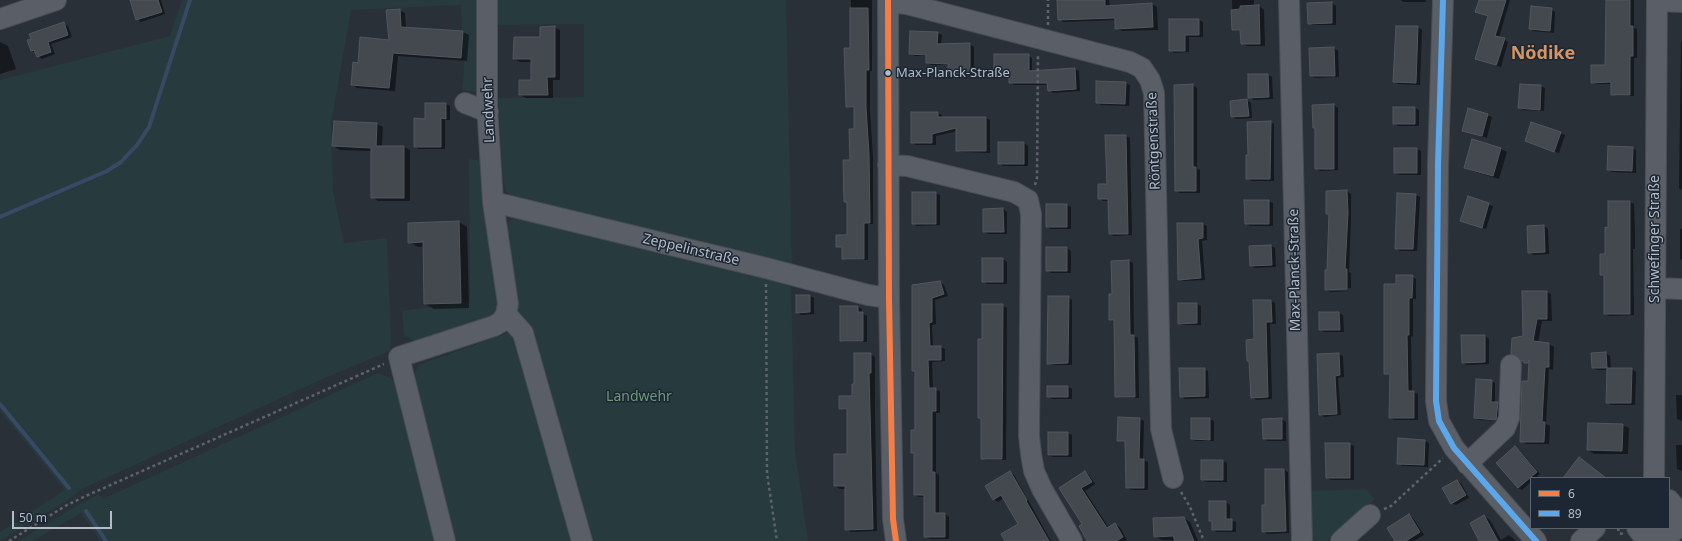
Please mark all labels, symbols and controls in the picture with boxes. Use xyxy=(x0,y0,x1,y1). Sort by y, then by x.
district label: Nödike xyxy=(1511,43,1575,65)
place label: Max-Planck-Straße xyxy=(896,65,1010,81)
marker: Max-Planck-Straße xyxy=(883,68,893,78)
street label: Landwehr xyxy=(479,77,499,143)
street label: Röntgenstraße xyxy=(1144,92,1164,190)
street label: Schwefinger Straße xyxy=(1647,175,1663,303)
street label: Max-Planck-Straße xyxy=(1286,209,1304,331)
street label: Zeppelinstraße xyxy=(641,231,741,269)
park label: Landwehr xyxy=(606,389,672,405)
legend xyxy=(1530,477,1670,529)
text: 6 xyxy=(1568,485,1575,502)
scale bar xyxy=(14,503,114,529)
text: 89 xyxy=(1568,505,1582,522)
text: 50 m xyxy=(19,509,47,526)

